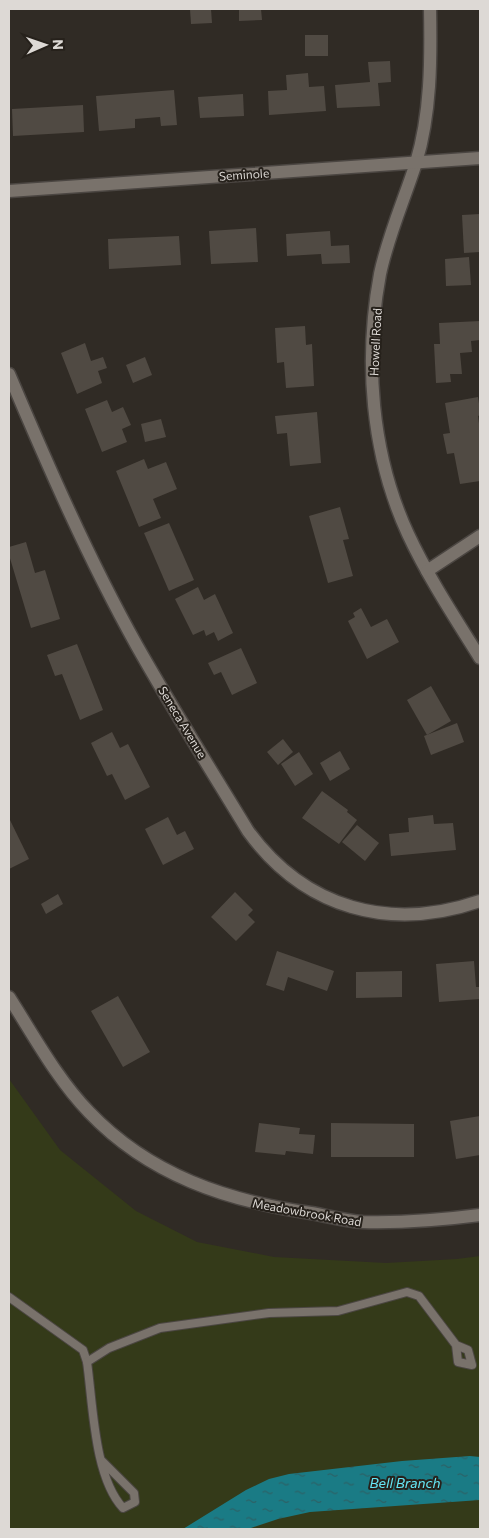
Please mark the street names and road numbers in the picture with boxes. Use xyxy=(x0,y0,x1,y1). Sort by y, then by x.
street label: Seminole xyxy=(218,165,270,183)
street label: Howell Road xyxy=(366,308,384,376)
street label: Seneca Avenue xyxy=(156,684,210,760)
street label: Meadowbrook Road xyxy=(251,1196,363,1228)

